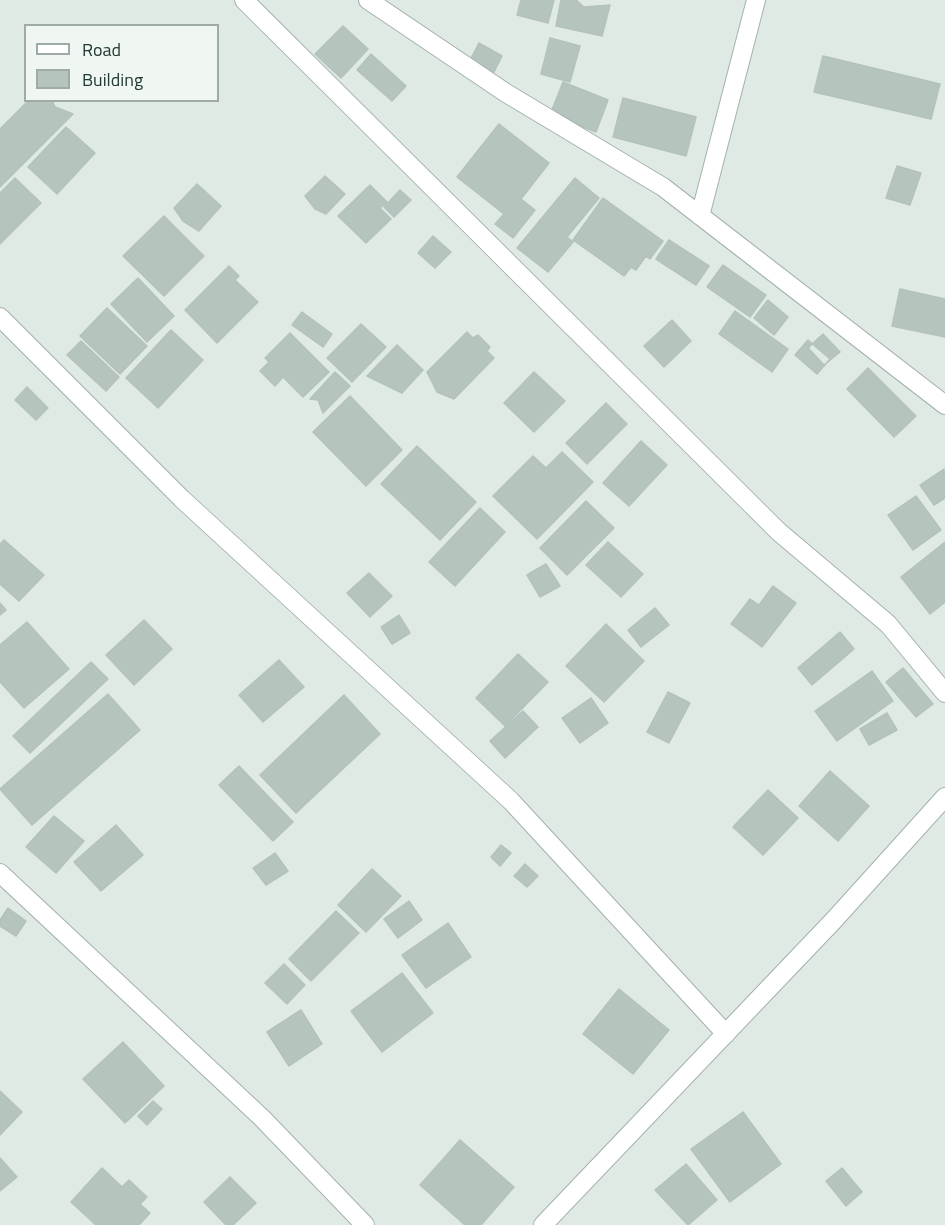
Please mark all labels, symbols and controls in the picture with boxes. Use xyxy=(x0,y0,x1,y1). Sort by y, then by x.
legend xyxy=(24,24,219,102)
text: Road xyxy=(82,36,121,63)
text: Building xyxy=(82,66,143,93)

